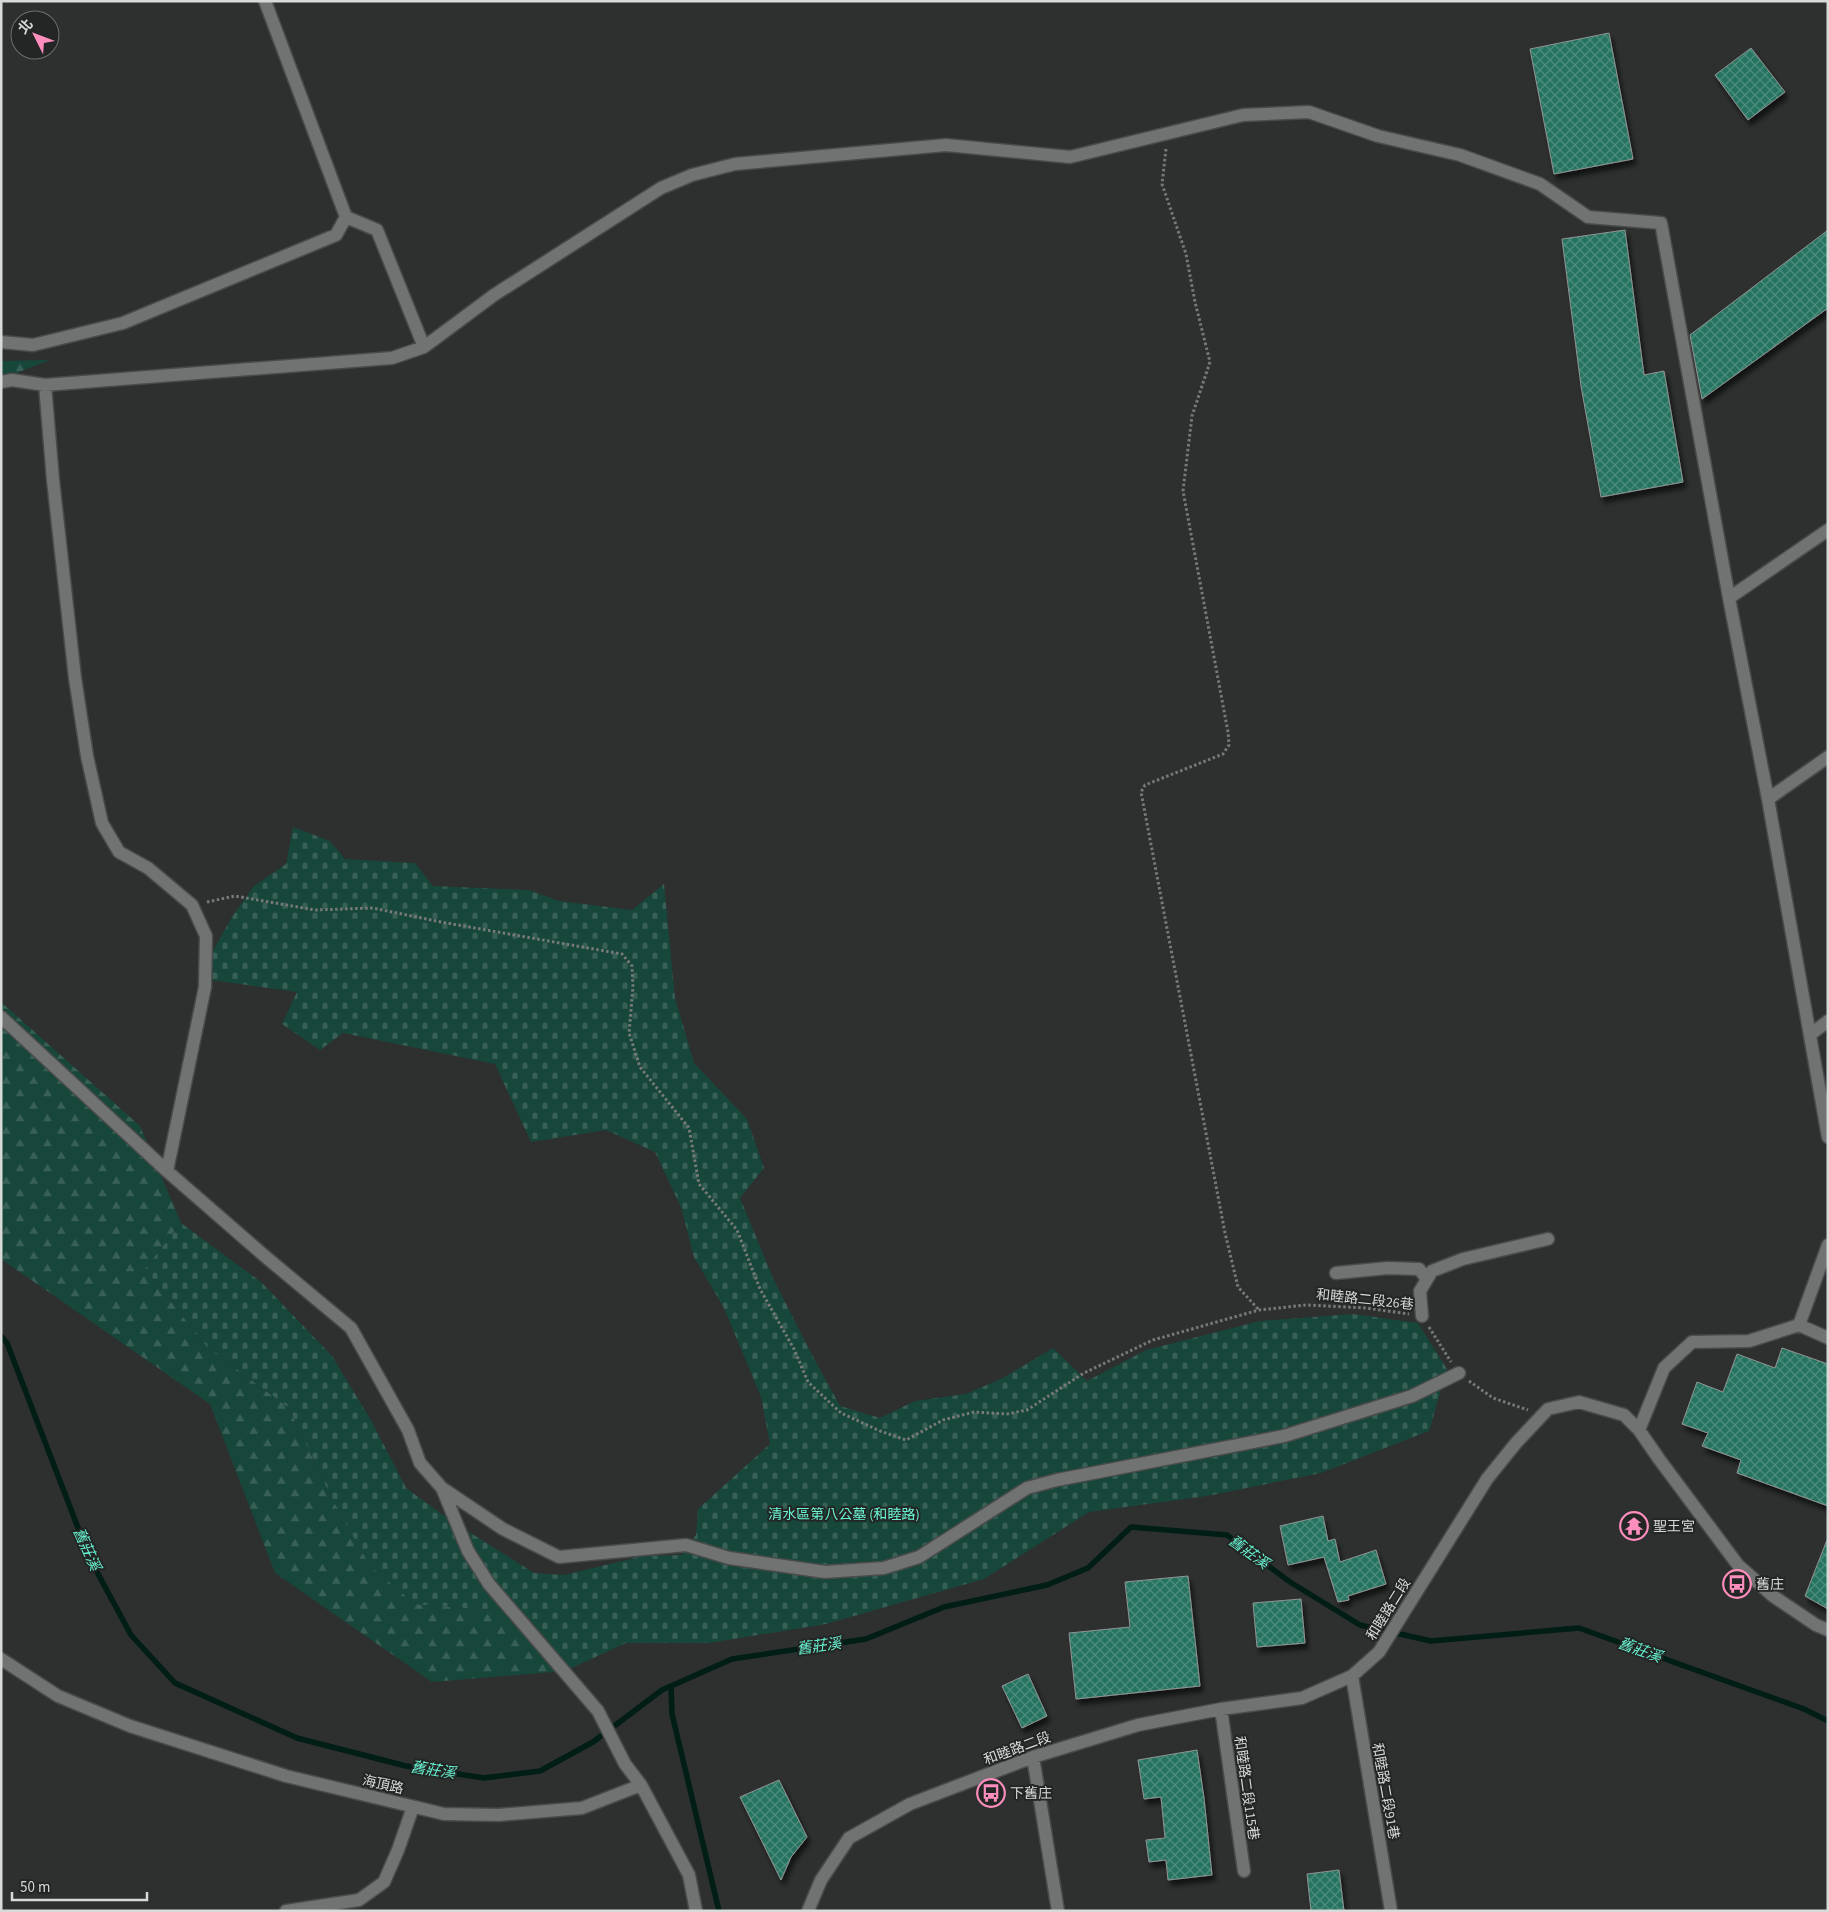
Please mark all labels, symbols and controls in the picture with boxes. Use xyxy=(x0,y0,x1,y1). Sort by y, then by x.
north arrow xyxy=(10,10,60,60)
text: 北 xyxy=(14,15,38,39)
street label: 和睦路二段26巷 xyxy=(1315,1285,1415,1315)
park label: 清水區第八公墓 (和睦路) xyxy=(768,1505,920,1525)
temple icon: 聖王宮 xyxy=(1619,1511,1649,1541)
place label: 聖王宮 xyxy=(1653,1517,1695,1537)
water label: 舊莊溪 xyxy=(68,1524,106,1576)
water label: 舊莊溪 xyxy=(1224,1531,1275,1575)
bus stop icon: 舊庄 xyxy=(1722,1569,1752,1599)
street label: 和睦路二段 xyxy=(1362,1575,1416,1645)
place label: 舊庄 xyxy=(1756,1575,1784,1595)
water label: 舊莊溪 xyxy=(795,1633,845,1660)
water label: 舊莊溪 xyxy=(1615,1633,1666,1669)
street label: 和睦路二段 xyxy=(981,1728,1054,1770)
street label: 和睦路二段115巷 xyxy=(1229,1735,1263,1841)
street label: 和睦路二段91巷 xyxy=(1367,1741,1403,1841)
water label: 舊莊溪 xyxy=(409,1757,459,1785)
street label: 海頂路 xyxy=(360,1771,405,1799)
bus stop icon: 下舊庄 xyxy=(976,1778,1006,1808)
place label: 下舊庄 xyxy=(1010,1784,1052,1804)
scale bar xyxy=(12,1870,148,1902)
text: 50 m xyxy=(20,1877,50,1898)

